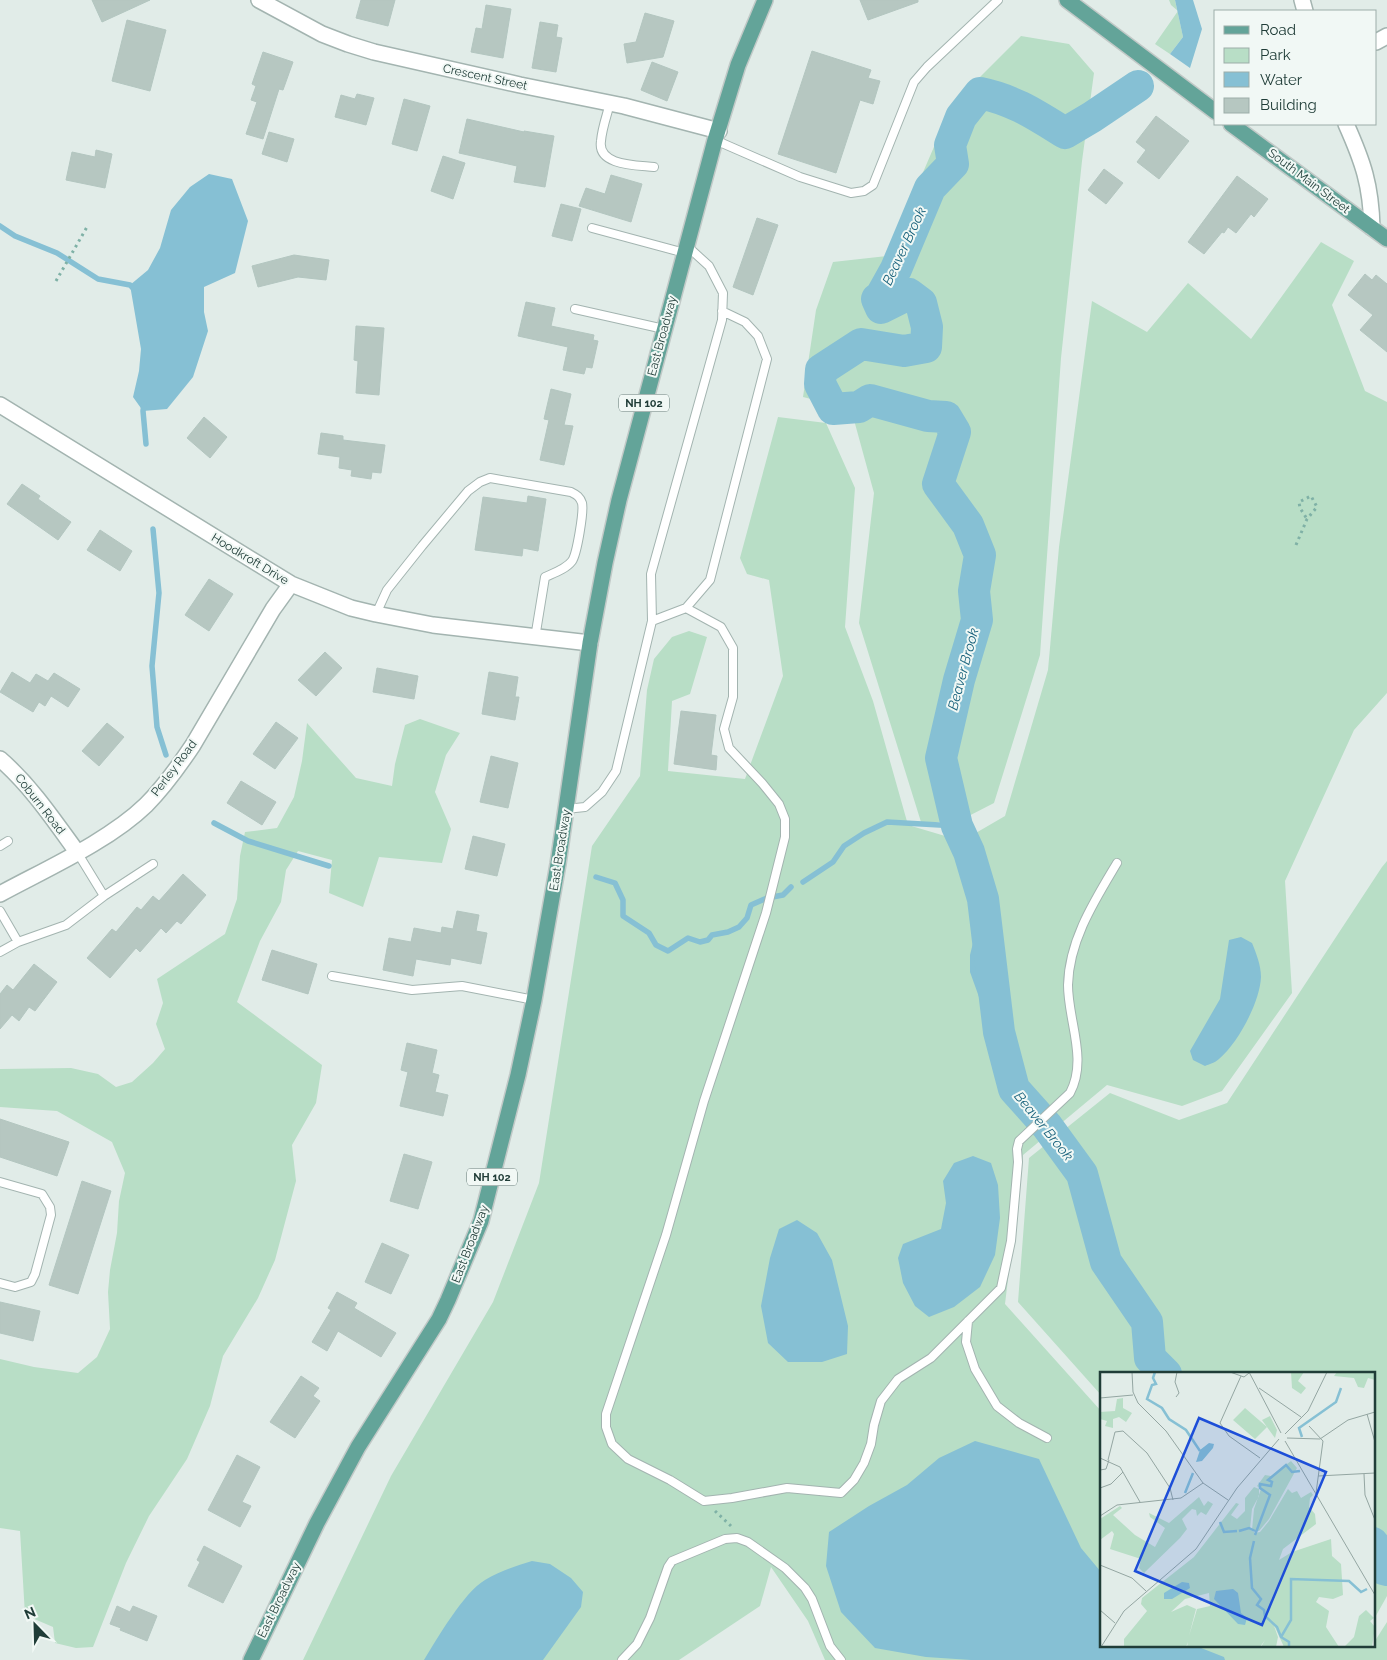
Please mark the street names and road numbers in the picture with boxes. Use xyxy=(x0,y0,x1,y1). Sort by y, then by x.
street label: Crescent Street xyxy=(442,61,528,93)
street label: South Main Street xyxy=(1265,146,1353,216)
street label: East Broadway xyxy=(645,294,680,378)
road number: NH 102 xyxy=(619,394,669,412)
street label: Hoodkroft Drive xyxy=(209,530,291,588)
street label: Perley Road xyxy=(148,737,200,799)
street label: Coburn Road xyxy=(12,771,68,837)
street label: East Broadway xyxy=(547,808,573,892)
road number: NH 102 xyxy=(467,1168,517,1186)
street label: East Broadway xyxy=(449,1203,491,1285)
street label: East Broadway xyxy=(255,1560,304,1640)

